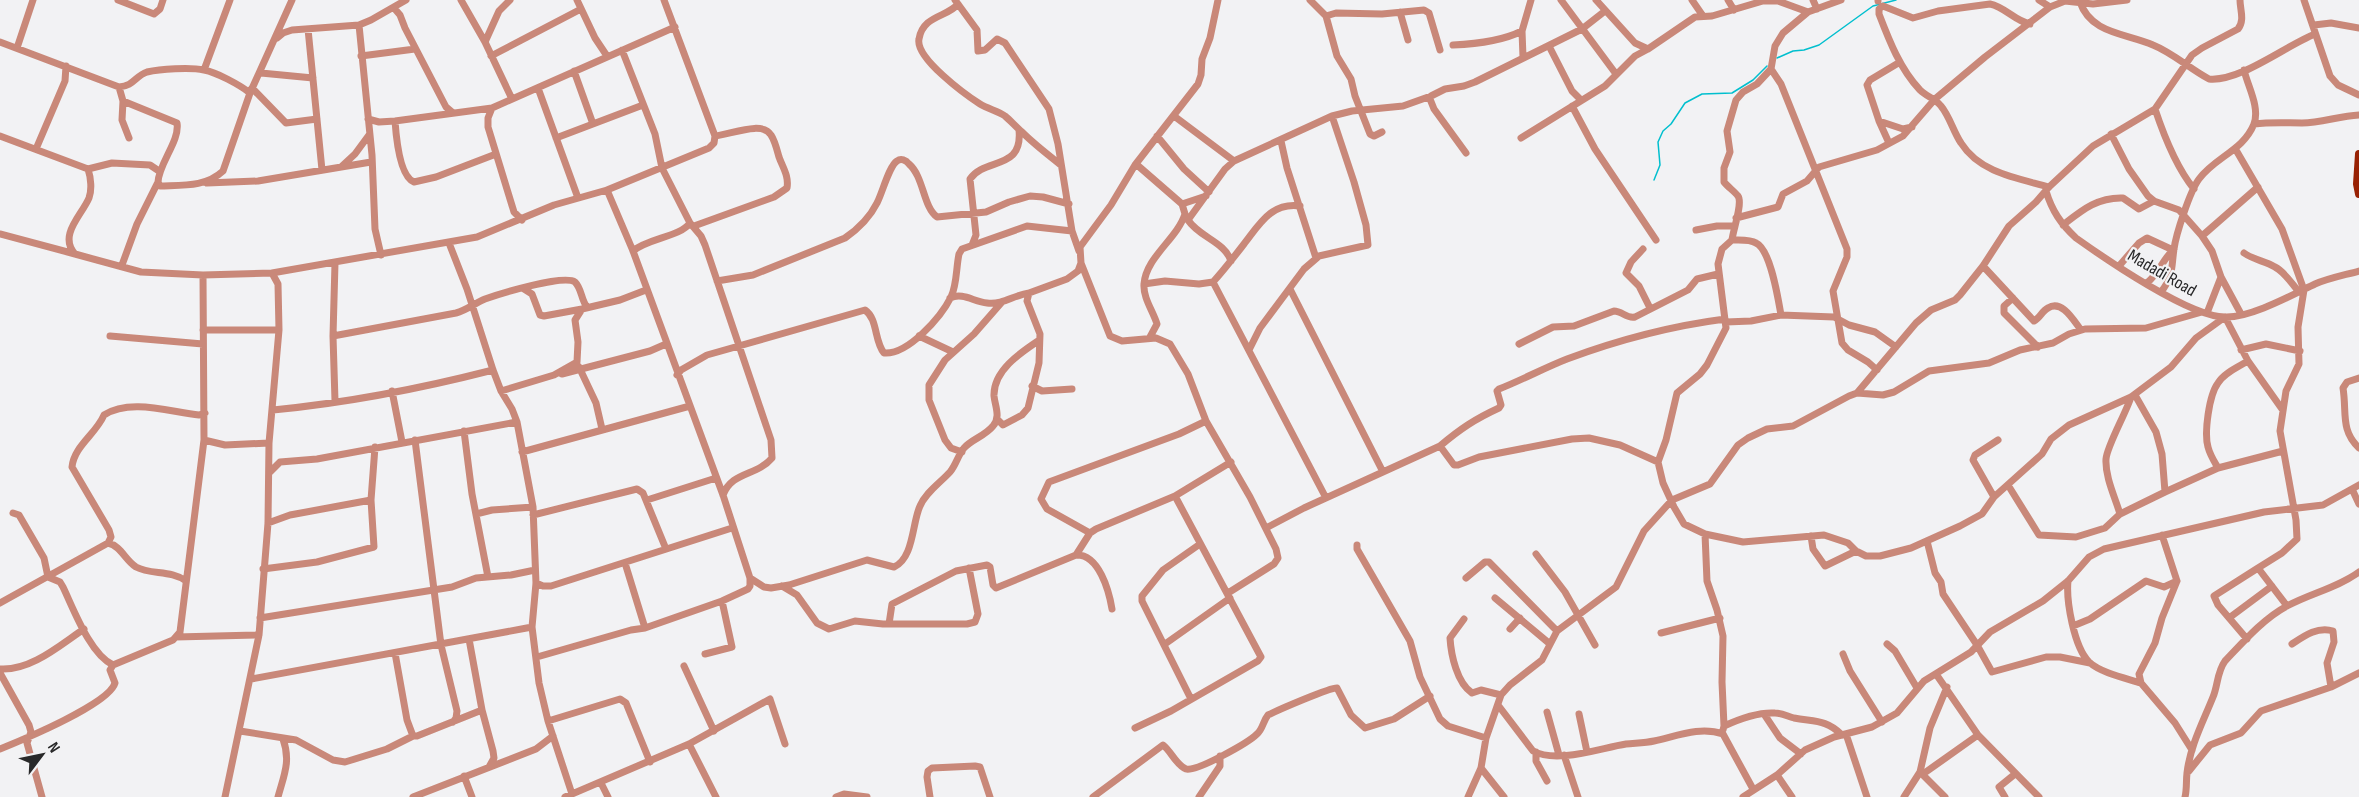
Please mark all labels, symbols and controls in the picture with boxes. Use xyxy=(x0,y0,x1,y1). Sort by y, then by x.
street label: Madadi Road xyxy=(2124,245,2200,301)
north arrow xyxy=(12,725,72,785)
text: N xyxy=(43,739,64,757)

